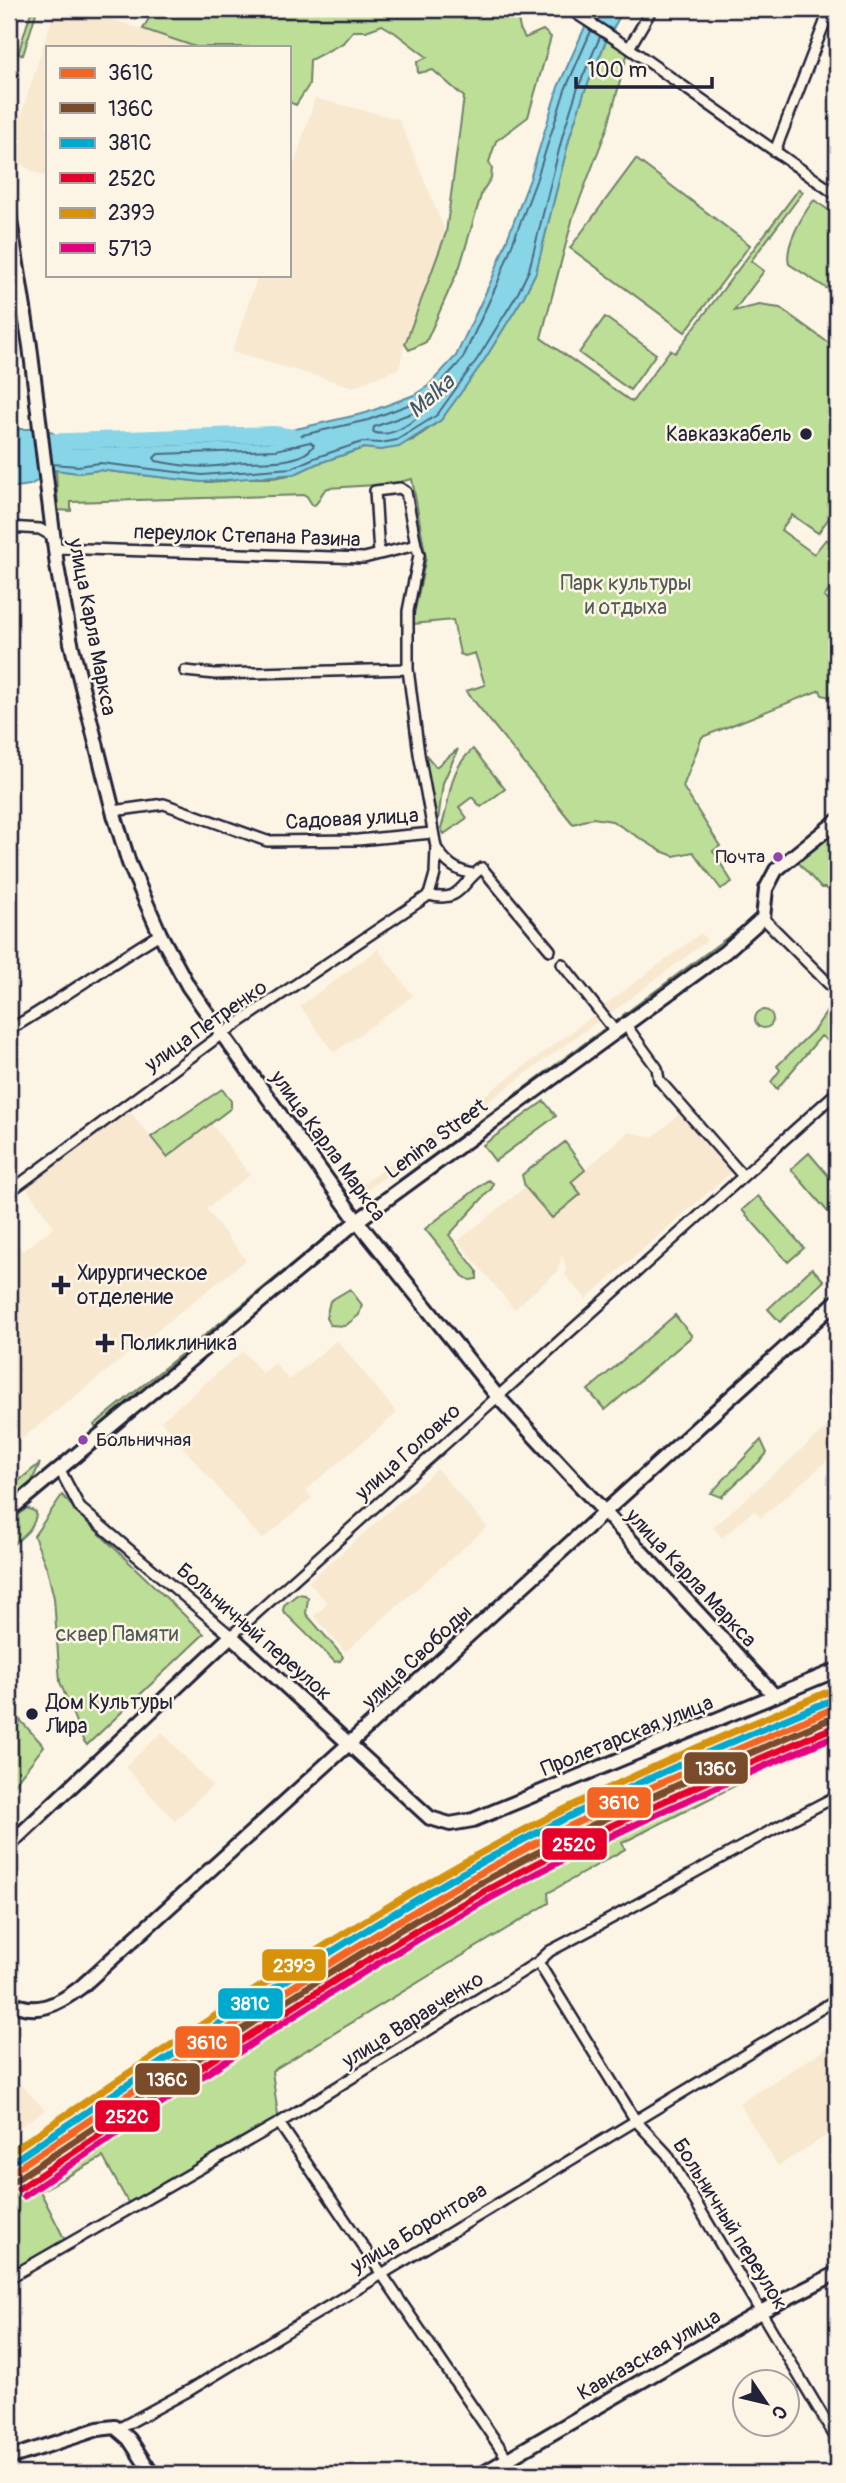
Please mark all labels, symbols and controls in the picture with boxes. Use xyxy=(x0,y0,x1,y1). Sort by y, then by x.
legend xyxy=(46,46,290,276)
scale bar xyxy=(576,46,713,90)
text: 100 m xyxy=(587,57,647,84)
text: 361С xyxy=(108,60,153,87)
text: 136С xyxy=(108,96,153,123)
text: 381С xyxy=(108,130,152,157)
text: 252С xyxy=(108,166,156,193)
text: 239Э xyxy=(108,200,155,227)
text: 571Э xyxy=(108,236,152,263)
water label: Malka xyxy=(401,367,462,424)
place label: Кавказкабель xyxy=(666,421,792,448)
marker: Кавказкабель xyxy=(798,426,814,442)
street label: переулок Степана Разина xyxy=(133,519,361,553)
street label: улица Карла Маркса xyxy=(61,535,122,718)
park label: Парк культуры и отдыха xyxy=(560,570,692,621)
street label: Садовая улица xyxy=(285,802,419,836)
place label: Почта xyxy=(715,845,765,869)
marker: Почта xyxy=(771,850,785,864)
street label: улица Петренко xyxy=(139,974,272,1079)
street label: улица Карла Маркса xyxy=(264,1064,392,1227)
street label: Lenina Street xyxy=(379,1092,493,1185)
place label: Хирургическое отделение xyxy=(77,1260,208,1311)
marker: Хирургическое отделение xyxy=(51,1275,71,1295)
place label: Поликлиника xyxy=(121,1330,237,1357)
marker: Поликлиника xyxy=(95,1333,115,1353)
street label: улица Головко xyxy=(349,1397,466,1507)
place label: Больничная xyxy=(96,1428,191,1452)
marker: Больничная xyxy=(76,1433,90,1447)
street label: улица Карла Маркса xyxy=(619,1502,762,1653)
street label: Больничный переулок xyxy=(171,1557,337,1707)
street label: улица Свободы xyxy=(356,1599,478,1716)
park label: сквер Памяти xyxy=(56,1621,178,1648)
place label: Дом Культуры Лира xyxy=(45,1689,173,1740)
street label: Пролетарская улица xyxy=(537,1689,717,1783)
marker: Дом Культуры Лира xyxy=(24,1706,40,1722)
line badge: 136С xyxy=(683,1751,749,1785)
text: 136С xyxy=(696,1757,737,1781)
line badge: 361С xyxy=(586,1786,652,1819)
text: 361С xyxy=(599,1791,640,1815)
line badge: 252С xyxy=(541,1827,608,1861)
text: 252С xyxy=(552,1833,596,1857)
line badge: 239Э xyxy=(261,1948,327,1982)
text: 239Э xyxy=(273,1954,316,1978)
street label: улица Варавченко xyxy=(336,1966,489,2075)
line badge: 381С xyxy=(217,1987,284,2020)
text: 381С xyxy=(230,1992,270,2016)
line badge: 361С xyxy=(174,2025,241,2059)
text: 361С xyxy=(187,2031,228,2055)
line badge: 136С xyxy=(134,2062,201,2096)
text: 136С xyxy=(147,2068,188,2092)
line badge: 252С xyxy=(94,2099,161,2133)
text: 252С xyxy=(105,2105,149,2129)
street label: Больничный переулок xyxy=(666,2133,794,2315)
street label: улица Боронтова xyxy=(345,2177,492,2280)
street label: Кавказская улица xyxy=(573,2303,725,2407)
north arrow xyxy=(730,2368,800,2438)
text: С xyxy=(766,2400,792,2424)

